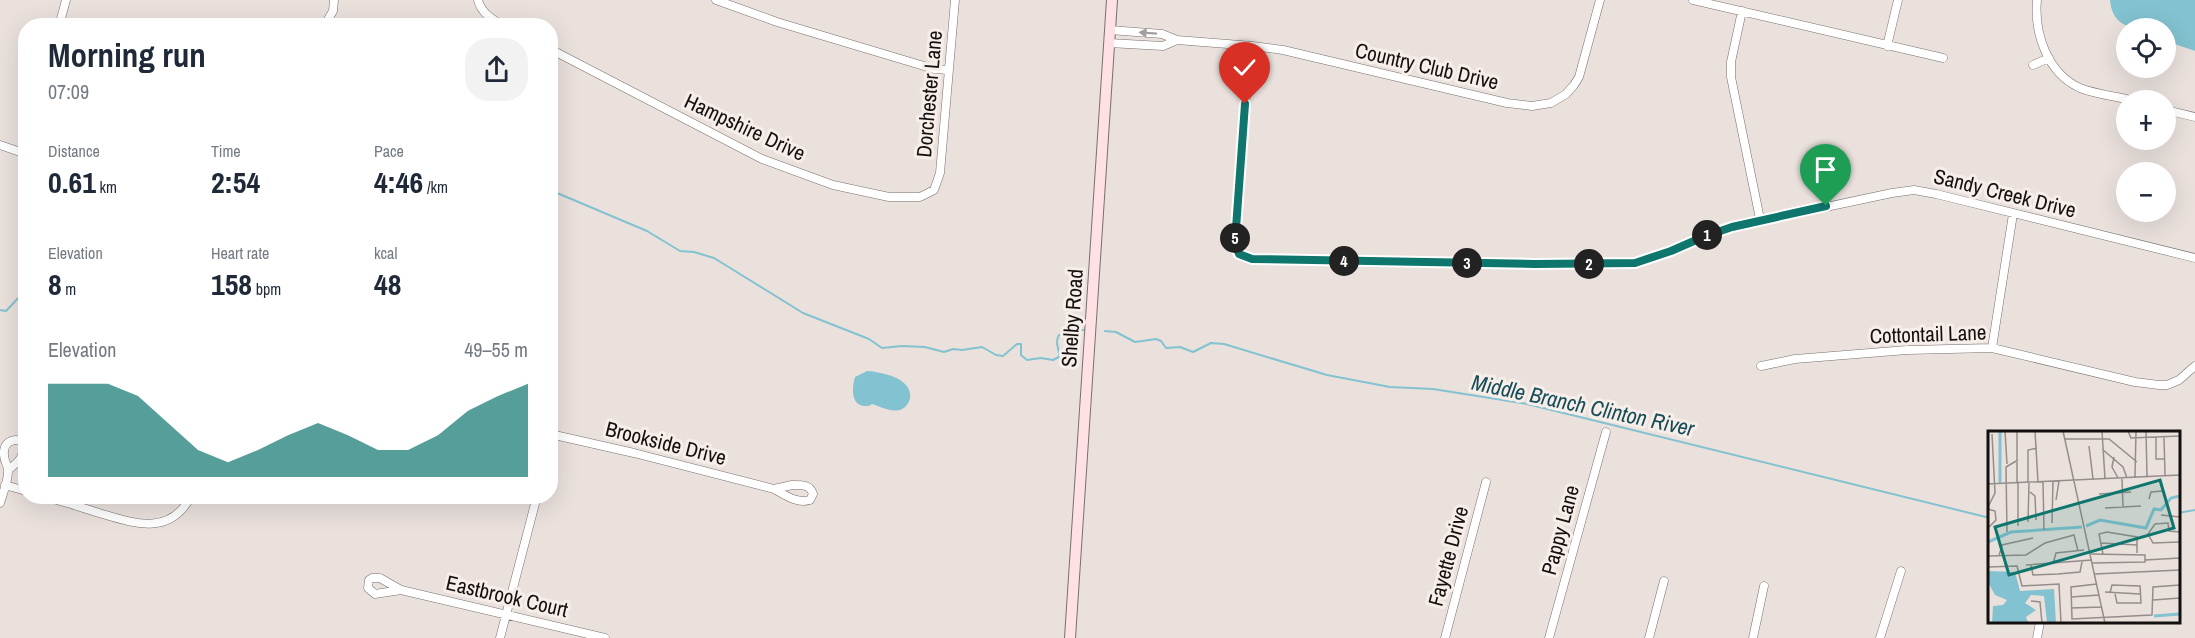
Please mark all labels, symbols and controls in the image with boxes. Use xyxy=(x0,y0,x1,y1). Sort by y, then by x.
map controls xyxy=(2116,18,2176,222)
button: locate xyxy=(2116,18,2176,78)
one-way arrow xyxy=(1138,28,1157,38)
street label: Dorchester Lane xyxy=(909,29,949,159)
text: Morning run xyxy=(48,33,206,77)
street label: Country Club Drive xyxy=(1352,35,1502,97)
button: share xyxy=(465,38,528,101)
pin xyxy=(1219,42,1270,104)
icon: check xyxy=(1228,51,1261,84)
text: 07:09 xyxy=(48,78,89,105)
street label: Hampshire Drive xyxy=(680,86,810,168)
button: + xyxy=(2116,90,2176,150)
text: Distance xyxy=(48,140,100,162)
text: Time xyxy=(211,140,241,162)
text: Pace xyxy=(374,140,404,162)
pin xyxy=(1800,144,1851,206)
icon: arrive xyxy=(1809,153,1842,186)
street label: Sandy Creek Drive xyxy=(1931,161,2079,225)
text: 0.61 xyxy=(48,162,96,202)
text: 2:54 xyxy=(211,162,260,202)
text: 4:46 xyxy=(374,162,423,202)
button: − xyxy=(2116,162,2176,222)
text: km xyxy=(96,176,117,198)
text: /km xyxy=(423,176,448,198)
pin: 1 xyxy=(1692,220,1722,250)
pin: 5 xyxy=(1220,223,1250,253)
text: 1 xyxy=(1703,224,1711,246)
text: 5 xyxy=(1231,227,1239,249)
text: Elevation xyxy=(48,242,103,264)
text: Heart rate xyxy=(211,242,269,264)
text: kcal xyxy=(374,242,397,264)
pin: 4 xyxy=(1329,246,1359,276)
pin: 3 xyxy=(1452,248,1482,278)
pin: 2 xyxy=(1574,249,1604,279)
text: 4 xyxy=(1340,250,1348,272)
text: 3 xyxy=(1463,252,1471,274)
text: 2 xyxy=(1585,253,1593,275)
text: 8 xyxy=(48,264,62,304)
text: 158 xyxy=(211,264,252,304)
text: 48 xyxy=(374,264,401,304)
street label: Shelby Road xyxy=(1054,268,1090,368)
text: m xyxy=(62,278,76,300)
text: bpm xyxy=(252,278,281,300)
street label: Cottontail Lane xyxy=(1869,317,1987,351)
text: Elevation xyxy=(48,336,116,363)
text: 49–55 m xyxy=(464,336,528,363)
water label: Middle Branch Clinton River xyxy=(1469,367,1698,443)
street label: Brookside Drive xyxy=(603,414,729,472)
inset map xyxy=(1988,431,2180,623)
street label: Pappy Lane xyxy=(1534,482,1586,578)
street label: Fayette Drive xyxy=(1421,503,1475,609)
street label: Eastbrook Court xyxy=(443,568,571,624)

